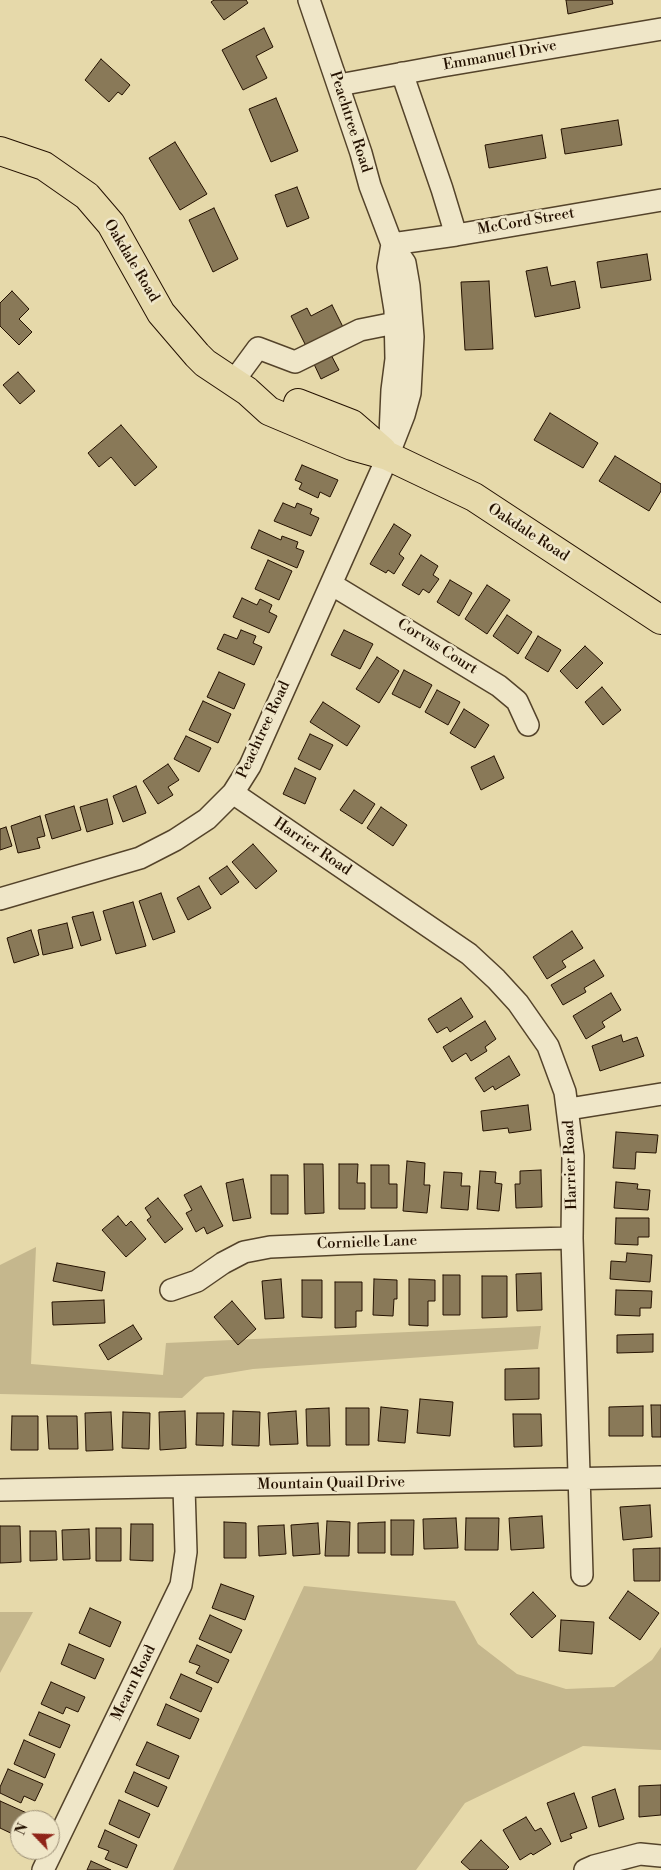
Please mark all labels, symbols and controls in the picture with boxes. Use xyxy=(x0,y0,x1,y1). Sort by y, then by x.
street label: Emmanuel Drive xyxy=(442,37,558,75)
street label: Peachtree Road xyxy=(325,69,375,175)
street label: McCord Street xyxy=(476,205,576,239)
street label: Oakdale Road xyxy=(99,216,163,306)
street label: Oakdale Road xyxy=(484,500,572,566)
street label: Corvus Court xyxy=(394,615,480,679)
street label: Peachtree Road xyxy=(234,678,294,782)
street label: Harrier Road xyxy=(270,814,354,880)
street label: Harrier Road xyxy=(560,1120,582,1210)
street label: Cornielle Lane xyxy=(316,1232,418,1254)
street label: Mountain Quail Drive xyxy=(257,1474,405,1494)
street label: Mearn Road xyxy=(108,1642,160,1724)
north arrow xyxy=(10,1810,60,1860)
text: N xyxy=(12,1821,33,1838)

